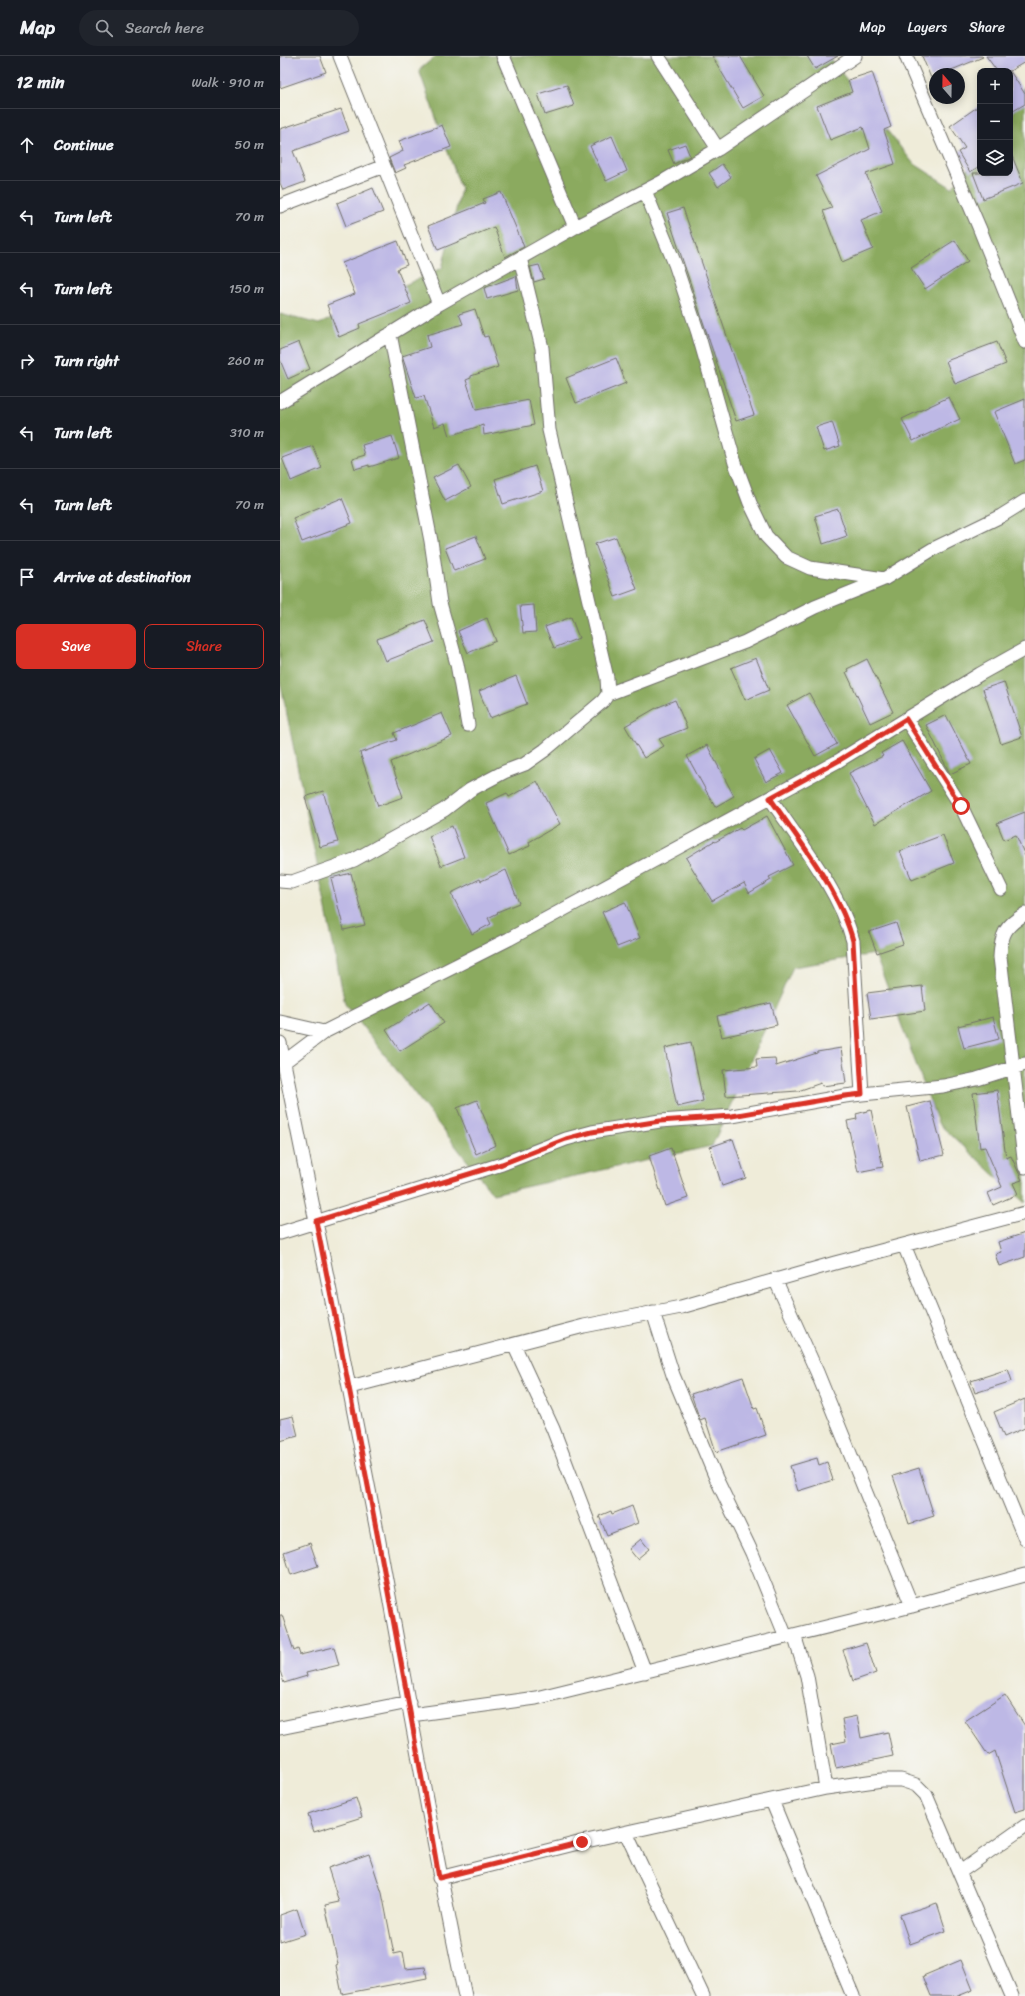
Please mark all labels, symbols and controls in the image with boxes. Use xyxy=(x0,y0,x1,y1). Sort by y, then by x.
search box xyxy=(79,10,359,46)
text: Map xyxy=(20,11,55,44)
text: Search here xyxy=(125,15,204,41)
text: Map xyxy=(860,15,885,40)
text: Layers xyxy=(907,15,947,40)
text: Share xyxy=(969,15,1005,40)
icon: search xyxy=(93,17,115,39)
text: 12 min xyxy=(16,67,64,97)
north arrow xyxy=(929,68,965,104)
map controls xyxy=(977,68,1013,176)
button: + xyxy=(977,68,1013,104)
text: Walk · 910 m xyxy=(191,71,264,94)
button: − xyxy=(977,104,1013,140)
text: Continue xyxy=(54,132,114,158)
text: 50 m xyxy=(234,133,264,156)
icon: ahead xyxy=(16,134,38,156)
button: layers xyxy=(977,140,1013,176)
text: Turn left xyxy=(54,204,112,230)
text: 70 m xyxy=(235,205,264,228)
icon: left xyxy=(16,206,38,228)
text: Turn left xyxy=(54,276,112,302)
text: 150 m xyxy=(229,277,264,300)
icon: left xyxy=(16,278,38,300)
text: Turn right xyxy=(54,348,119,374)
text: 260 m xyxy=(228,349,264,372)
icon: right xyxy=(16,350,38,372)
text: Turn left xyxy=(54,420,112,446)
text: 310 m xyxy=(230,421,264,444)
icon: left xyxy=(16,422,38,444)
text: Turn left xyxy=(54,492,112,518)
text: 70 m xyxy=(235,493,264,516)
icon: left xyxy=(16,494,38,516)
text: Arrive at destination xyxy=(54,564,191,590)
icon: arrive xyxy=(16,566,38,588)
button: Save xyxy=(16,624,136,669)
button: Share xyxy=(144,624,264,669)
route start xyxy=(952,797,970,815)
route end xyxy=(573,1833,591,1851)

